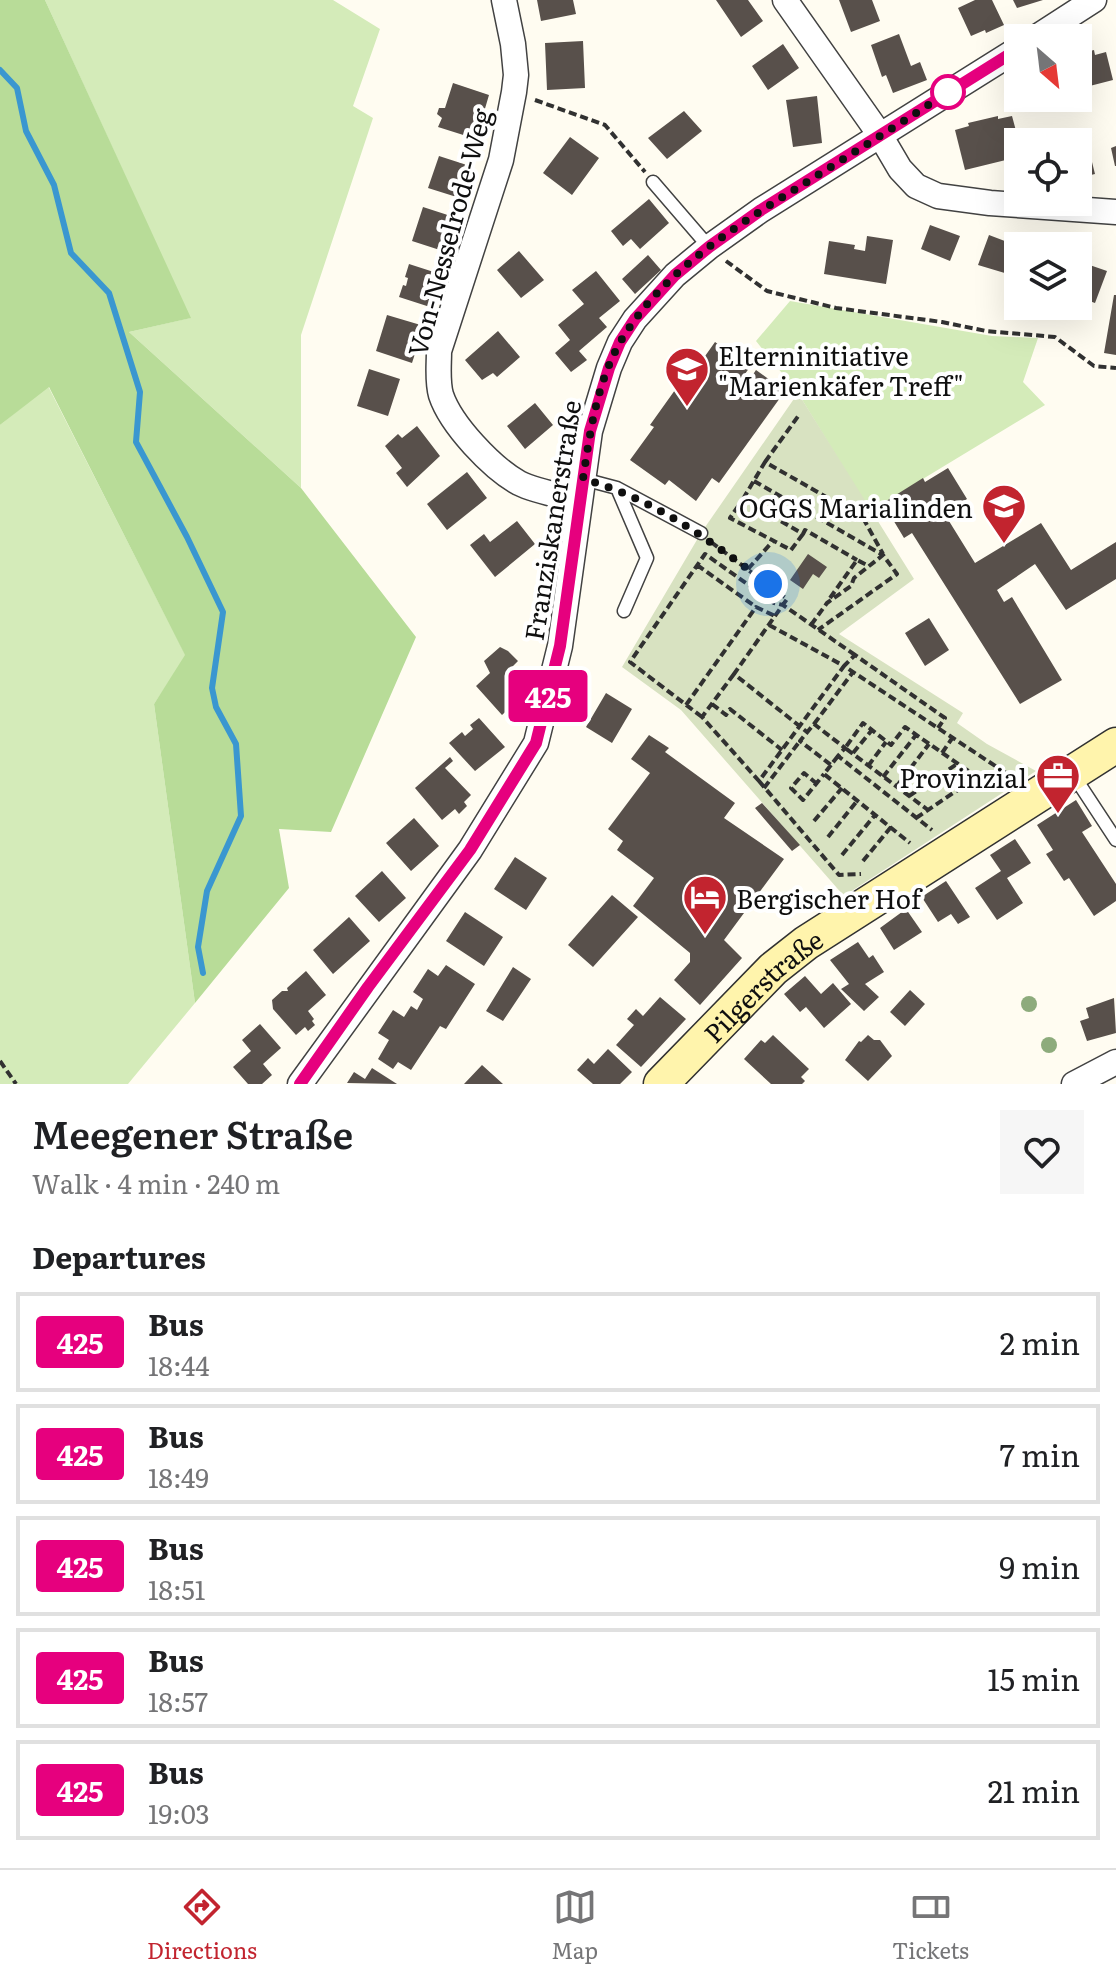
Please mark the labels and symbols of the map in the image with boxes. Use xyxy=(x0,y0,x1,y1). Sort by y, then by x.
north arrow xyxy=(1004,24,1092,112)
unlabelled marker xyxy=(931,75,965,109)
street label: Von-Nesselrode-Weg xyxy=(396,103,500,360)
place label: Elterninitiative "Marienkäfer Treff" xyxy=(718,335,963,404)
school or university icon: Elterninitiative "Marienkäfer Treff" xyxy=(663,345,711,408)
street label: Franziskanerstraße xyxy=(513,397,589,643)
school or university icon: OGGS Marialinden xyxy=(980,482,1028,545)
place label: OGGS Marialinden xyxy=(739,487,973,526)
your location xyxy=(748,564,788,604)
line badge: 425 xyxy=(502,670,594,722)
office icon: Provinzial xyxy=(1034,752,1082,815)
place label: Provinzial xyxy=(899,757,1027,796)
hotel icon: Bergischer Hof xyxy=(681,873,729,936)
place label: Bergischer Hof xyxy=(736,878,923,917)
street label: Pilgerstraße xyxy=(693,918,829,1050)

